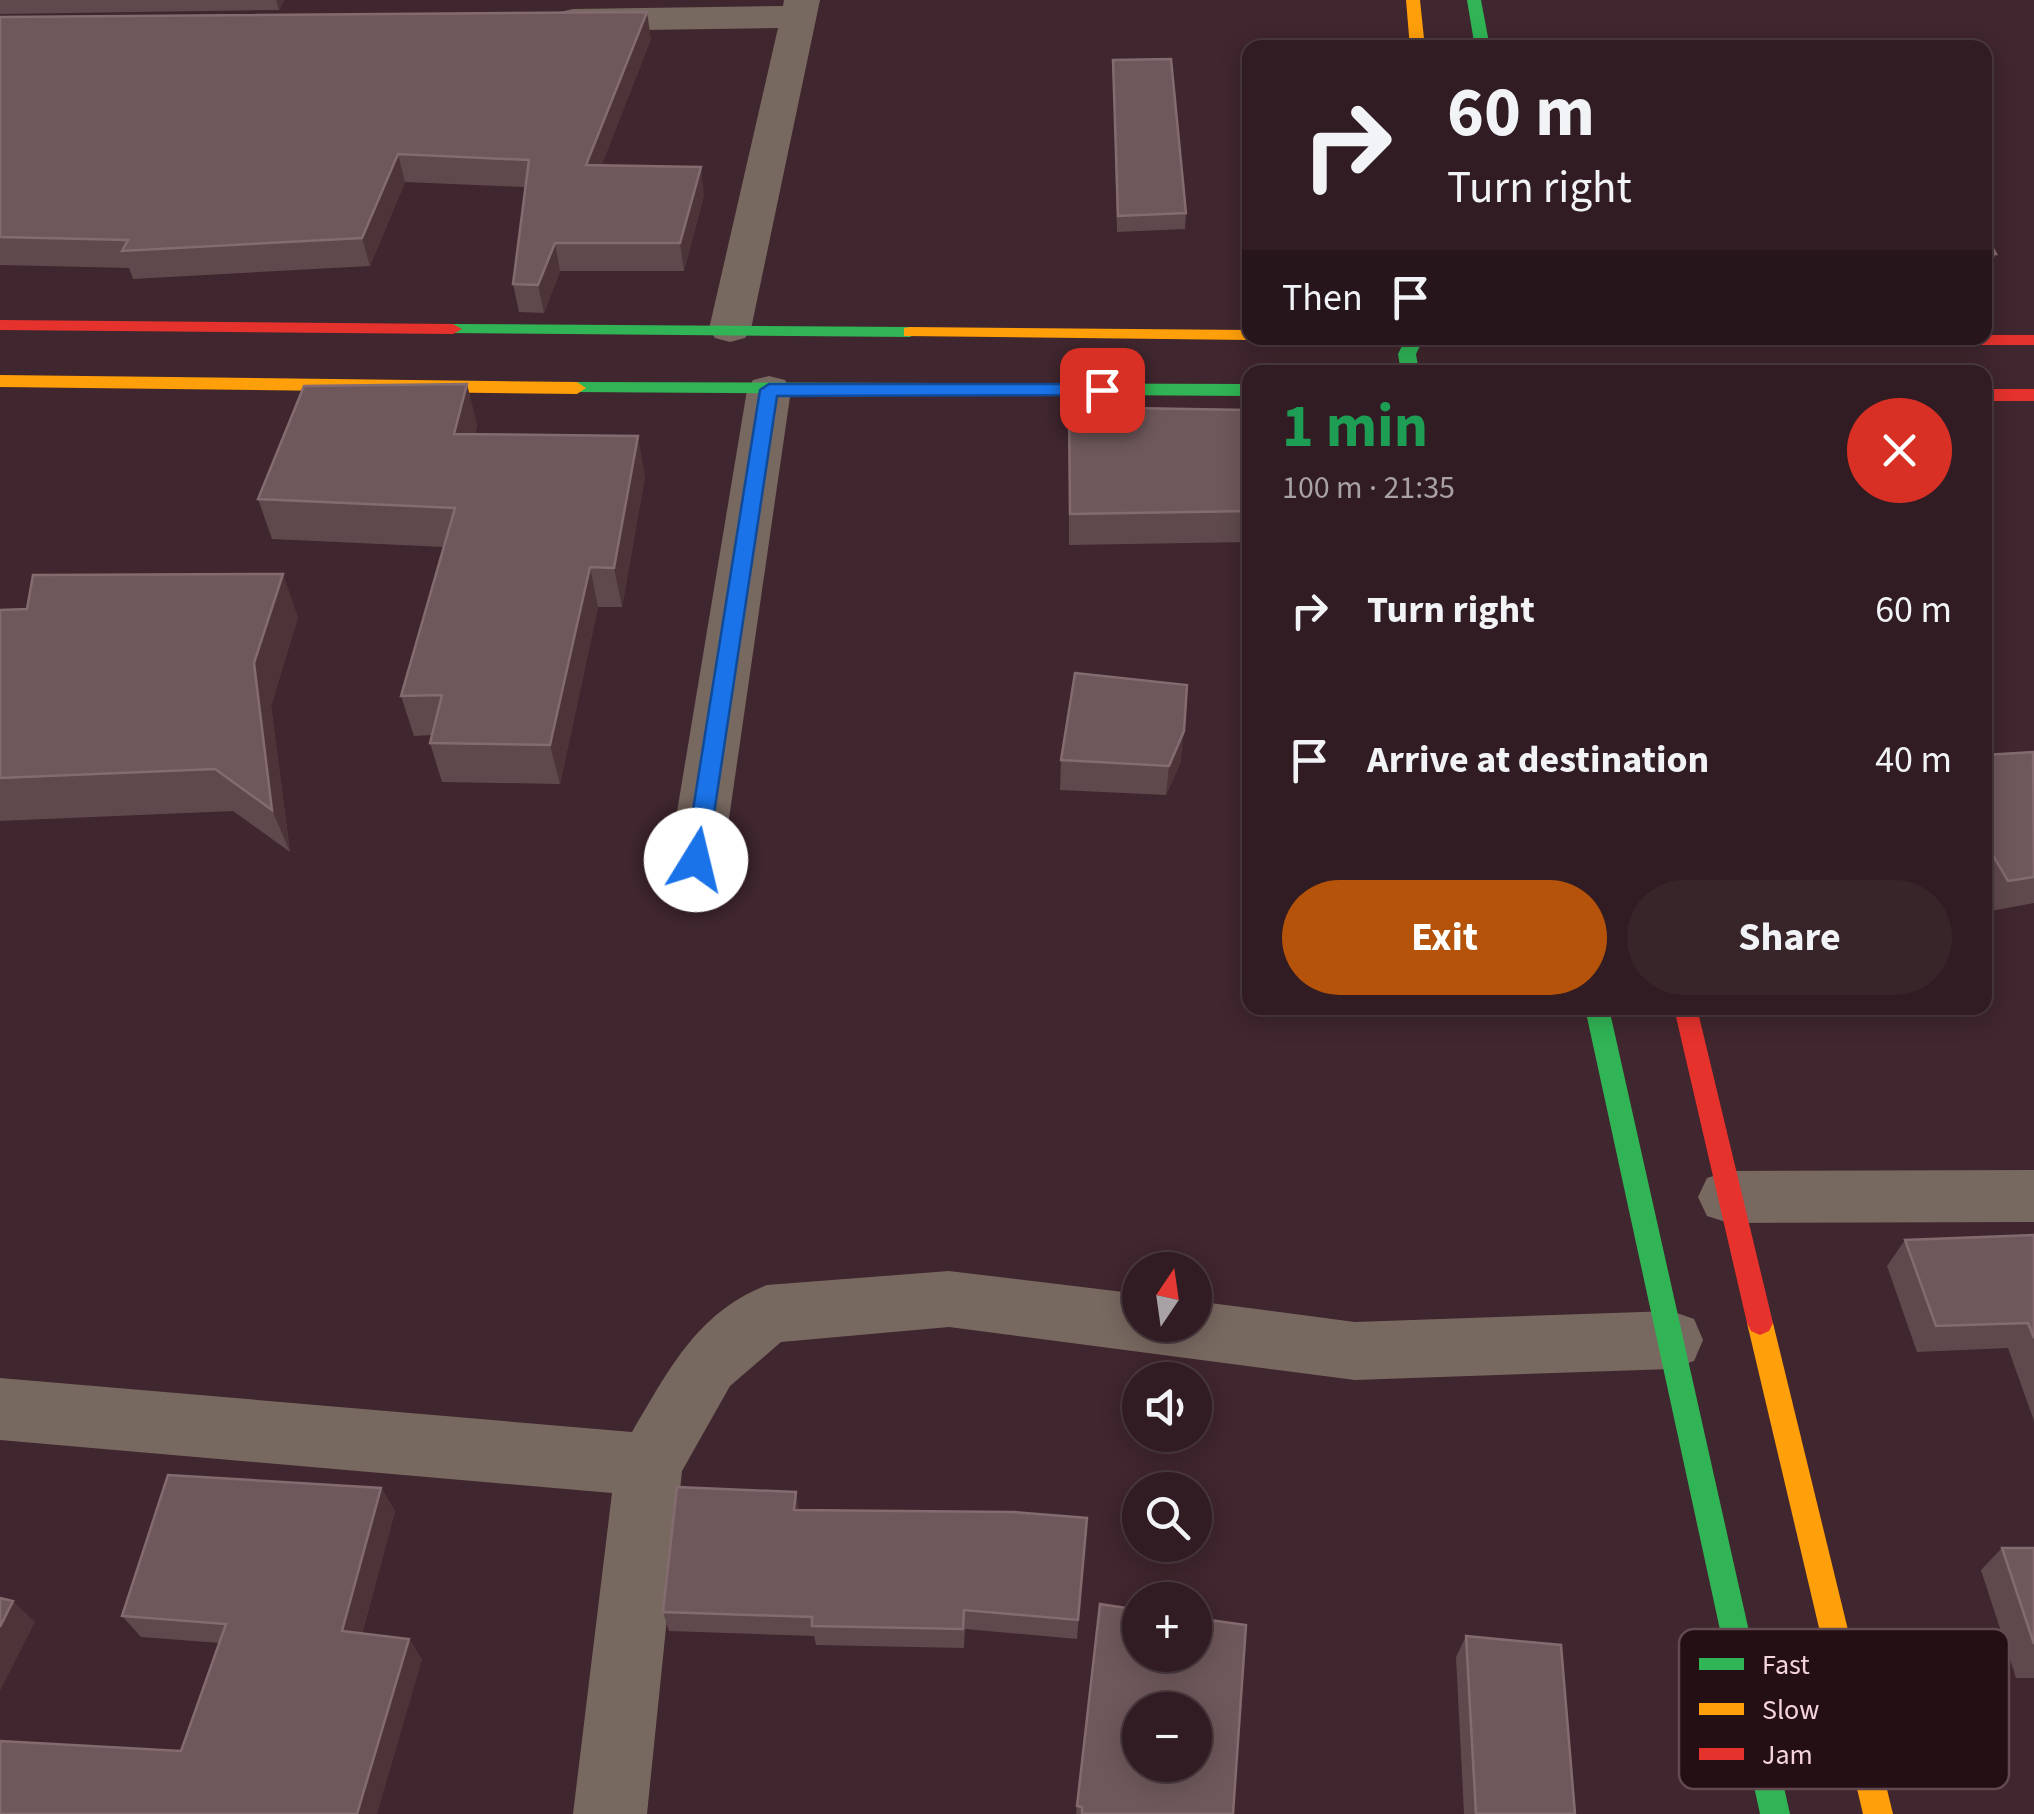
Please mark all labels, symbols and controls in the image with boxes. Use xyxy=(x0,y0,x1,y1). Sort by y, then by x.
text: 60 m xyxy=(1447,63,1595,163)
icon: right xyxy=(1282,80,1412,210)
text: Turn right xyxy=(1447,156,1632,220)
icon: arrive xyxy=(1383,270,1438,325)
text: Then xyxy=(1282,271,1363,325)
pin xyxy=(1060,348,1145,433)
icon: arrive xyxy=(1075,363,1130,418)
text: 1 min xyxy=(1282,385,1428,470)
button: close xyxy=(1847,398,1952,503)
text: 100 m · 21:35 xyxy=(1282,465,1455,511)
icon: right xyxy=(1282,583,1337,638)
text: Turn right xyxy=(1367,583,1535,637)
text: 60 m xyxy=(1875,583,1952,637)
icon: arrive xyxy=(1282,733,1337,788)
text: Arrive at destination xyxy=(1367,733,1709,787)
text: 40 m xyxy=(1875,733,1952,787)
position arrow xyxy=(644,808,748,912)
button: Exit xyxy=(1282,880,1607,995)
button: Share xyxy=(1627,880,1952,995)
north arrow xyxy=(1122,1252,1212,1342)
map controls xyxy=(1122,1252,1212,1782)
button: sound xyxy=(1122,1362,1212,1452)
button: search xyxy=(1122,1472,1212,1562)
button: + xyxy=(1122,1582,1212,1672)
legend xyxy=(1679,1629,2009,1789)
text: Fast xyxy=(1762,1645,1810,1685)
text: Slow xyxy=(1762,1690,1819,1730)
button: − xyxy=(1122,1692,1212,1782)
text: Jam xyxy=(1762,1735,1813,1775)

